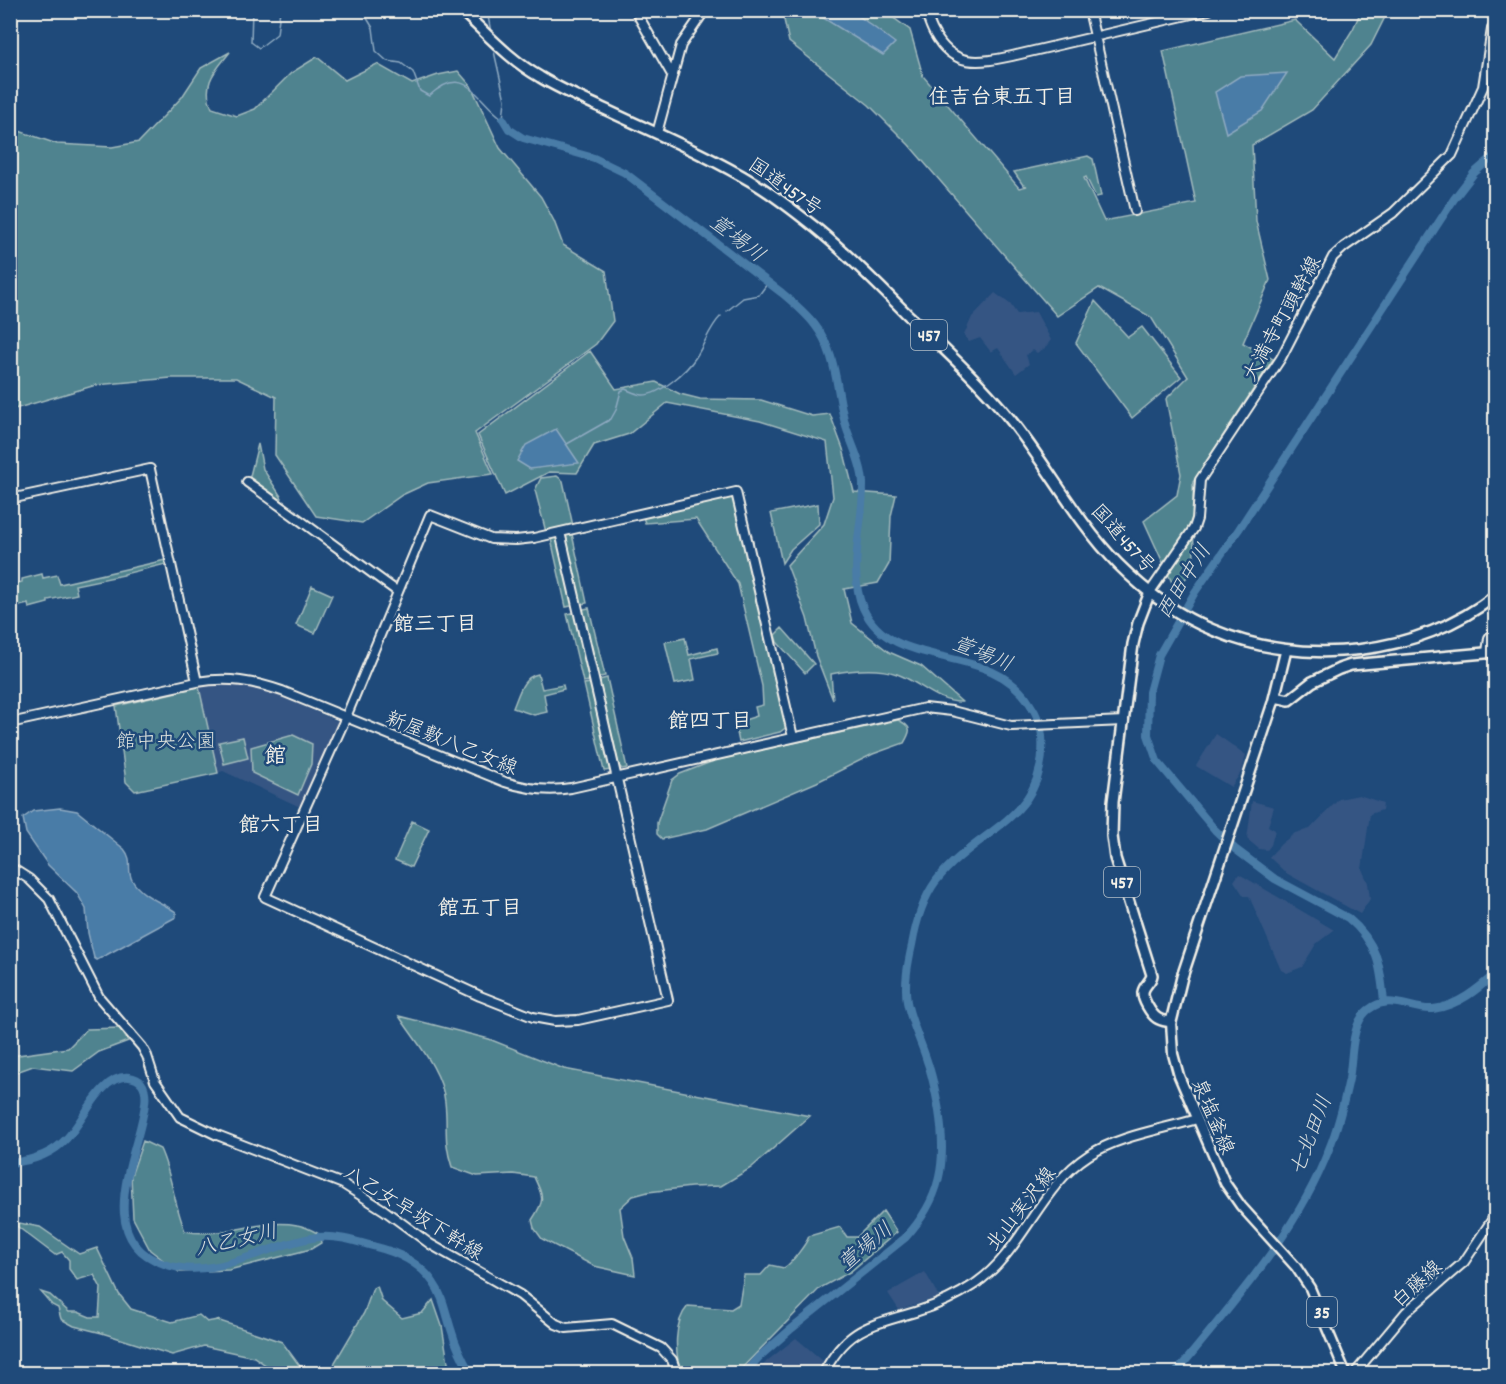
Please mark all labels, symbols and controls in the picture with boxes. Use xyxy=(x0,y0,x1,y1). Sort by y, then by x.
district label: 住吉台東五丁目 xyxy=(929,84,1076,114)
street label: 国道457号 xyxy=(741,153,827,224)
water label: 萱場川 xyxy=(702,209,770,272)
street label: 大満寺町頭幹線 xyxy=(1237,251,1330,387)
road number: 457 xyxy=(911,320,947,350)
street label: 国道457号 xyxy=(1083,499,1161,581)
water label: 西田中川 xyxy=(1151,539,1221,626)
district label: 館三丁目 xyxy=(393,611,477,641)
water label: 萱場川 xyxy=(947,630,1017,681)
street label: 新屋敷八乙女線 xyxy=(381,706,521,784)
district label: 館四丁目 xyxy=(668,708,752,738)
park label: 館中央公園 xyxy=(116,729,216,757)
district label: 館 xyxy=(264,742,286,773)
district label: 館六丁目 xyxy=(239,812,323,842)
road number: 457 xyxy=(1104,867,1140,897)
district label: 館五丁目 xyxy=(438,895,522,925)
street label: 泉塩釜線 xyxy=(1183,1075,1240,1159)
water label: 七北田川 xyxy=(1284,1091,1342,1181)
street label: 八乙女早坂下幹線 xyxy=(337,1160,488,1269)
street label: 北山実沢線 xyxy=(981,1162,1064,1258)
water label: 萱場川 xyxy=(833,1217,901,1280)
water label: 八乙女川 xyxy=(192,1218,281,1266)
street label: 白藤線 xyxy=(1386,1255,1450,1316)
road number: 35 xyxy=(1307,1297,1337,1327)

